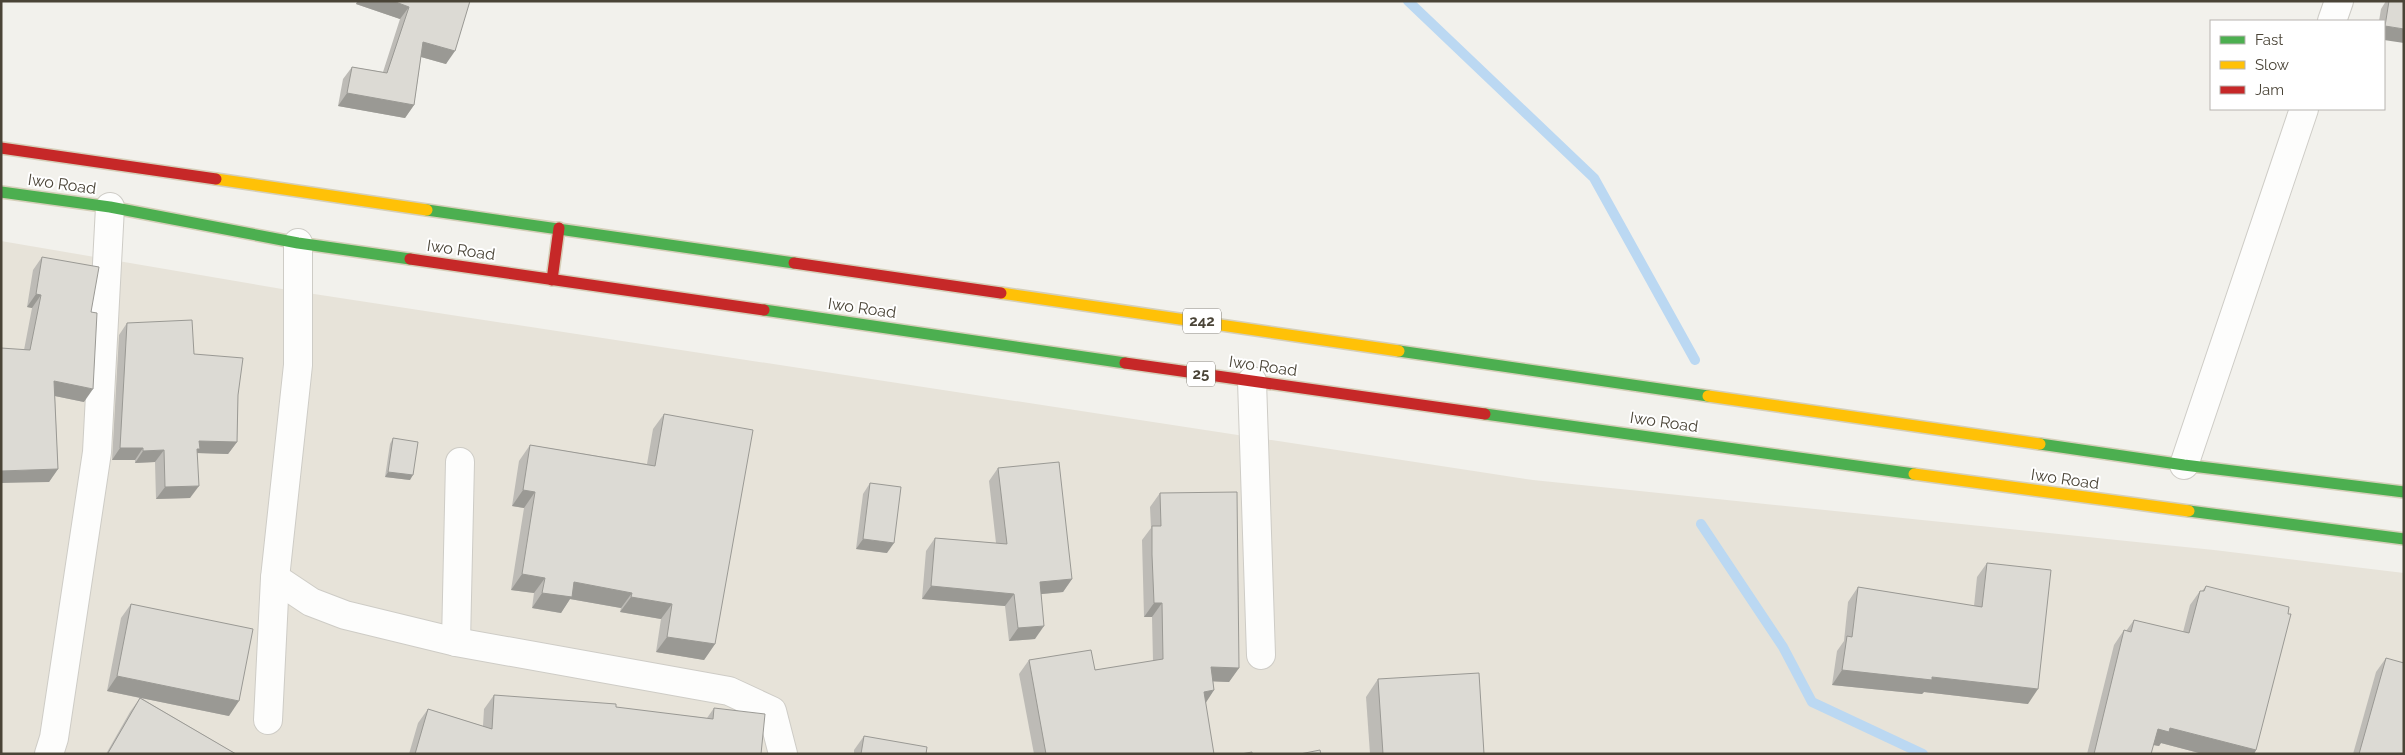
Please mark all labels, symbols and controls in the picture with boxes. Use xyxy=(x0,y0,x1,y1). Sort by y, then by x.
legend xyxy=(2210,20,2385,110)
text: Fast xyxy=(2255,31,2283,49)
text: Slow xyxy=(2255,56,2289,74)
text: Jam xyxy=(2255,81,2284,99)
street label: Iwo Road xyxy=(27,170,97,198)
street label: Iwo Road xyxy=(426,236,496,264)
street label: Iwo Road xyxy=(827,294,897,322)
road number: 242 xyxy=(1183,308,1221,334)
street label: Iwo Road xyxy=(1228,352,1298,380)
road number: 25 xyxy=(1187,362,1215,386)
street label: Iwo Road xyxy=(1629,408,1699,436)
street label: Iwo Road xyxy=(2030,465,2100,493)

